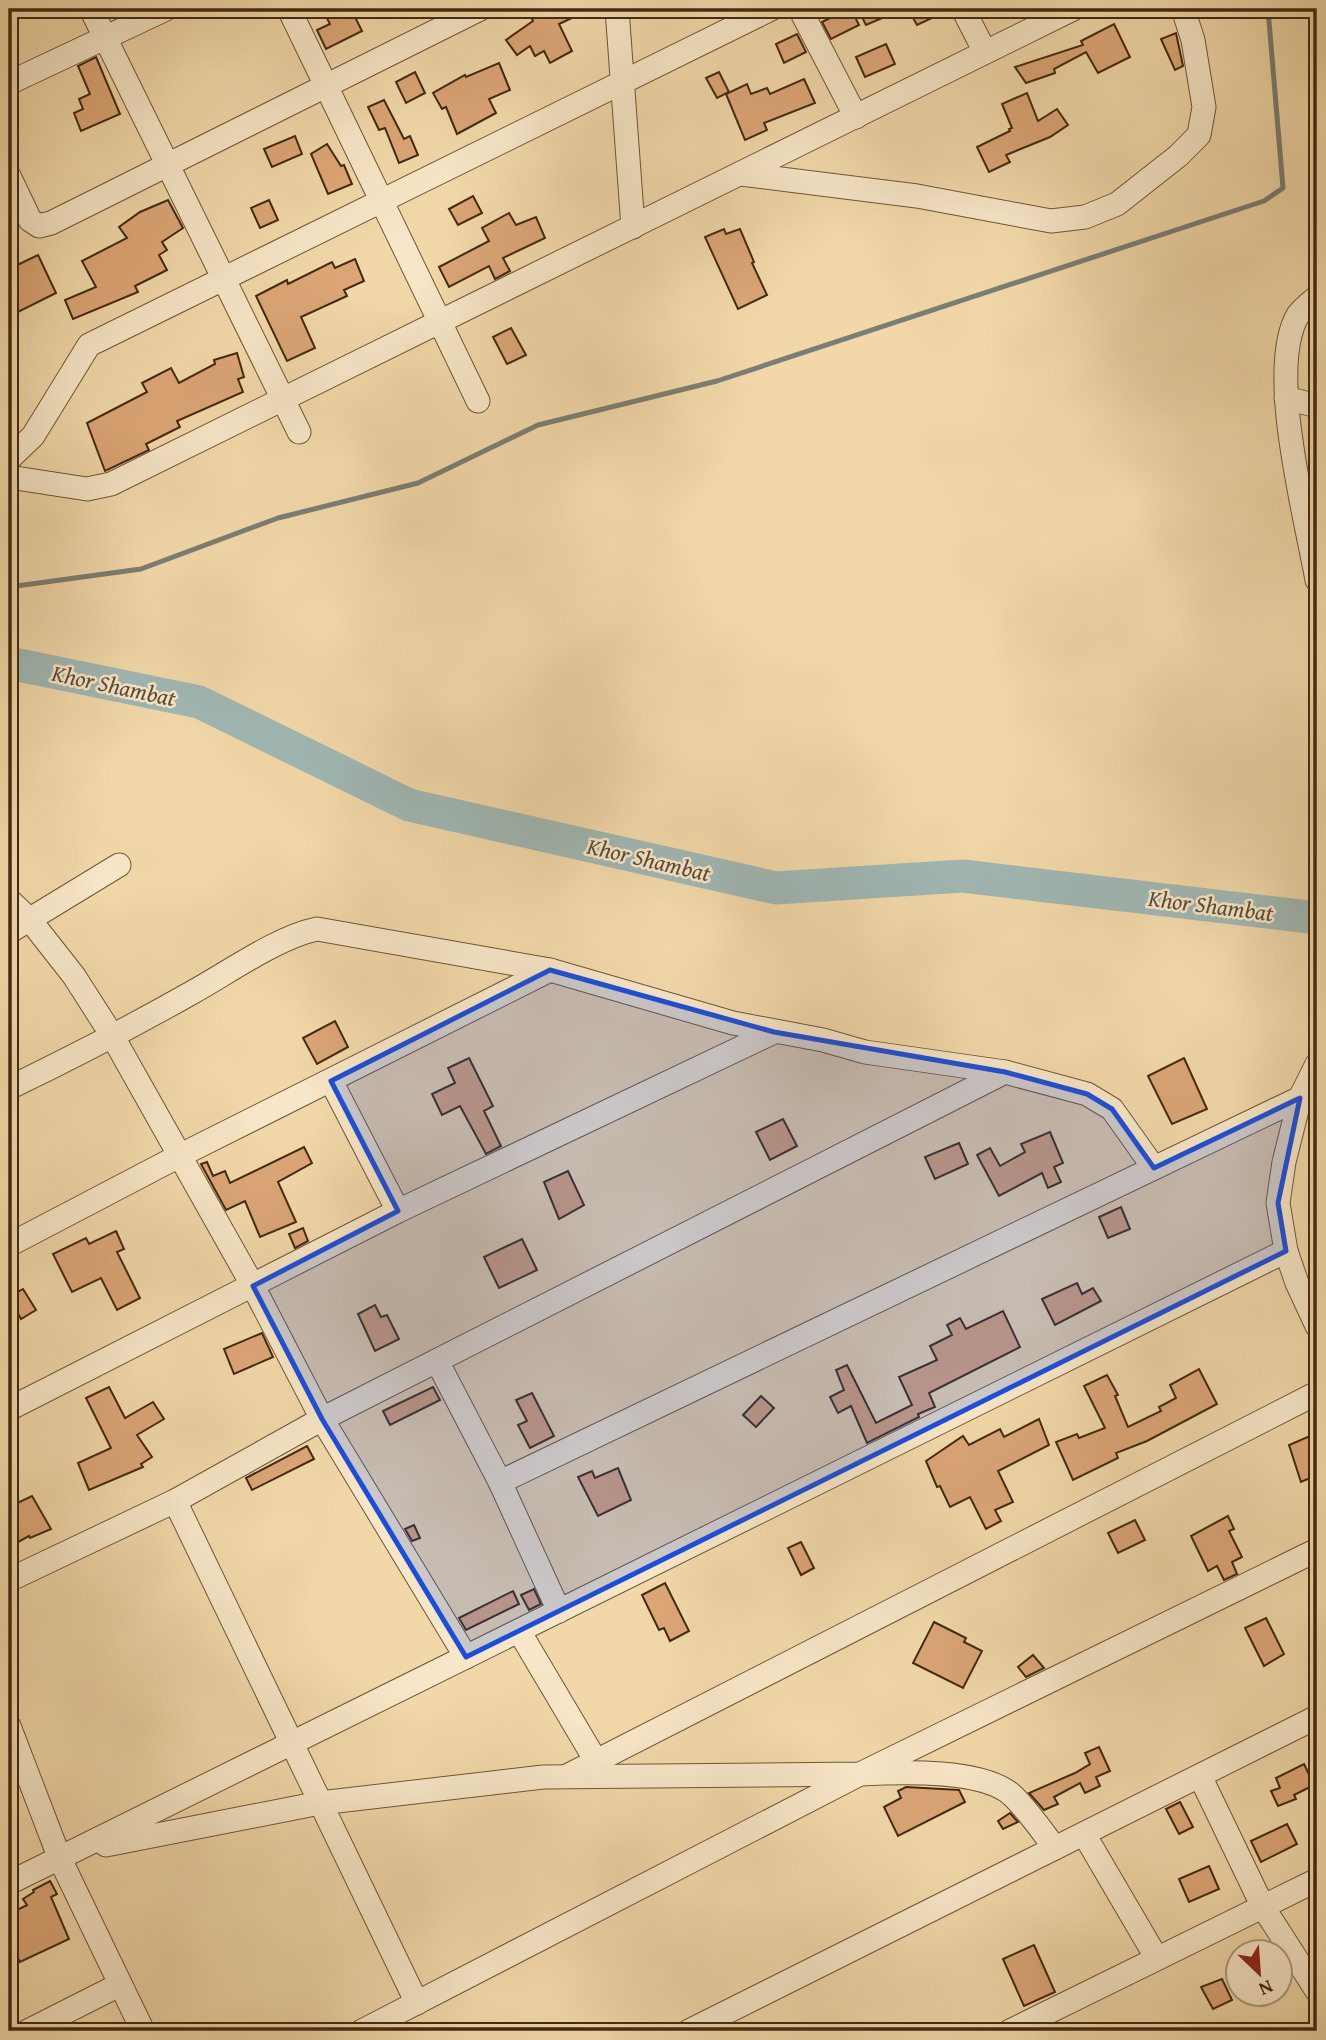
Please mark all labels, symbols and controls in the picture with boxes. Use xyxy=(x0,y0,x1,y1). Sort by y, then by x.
water label: Khor Shambat xyxy=(48,656,180,714)
water label: Khor Shambat xyxy=(583,829,715,889)
water label: Khor Shambat xyxy=(1146,881,1276,929)
north arrow xyxy=(1224,1938,1294,2008)
text: N xyxy=(1254,1973,1278,2004)

